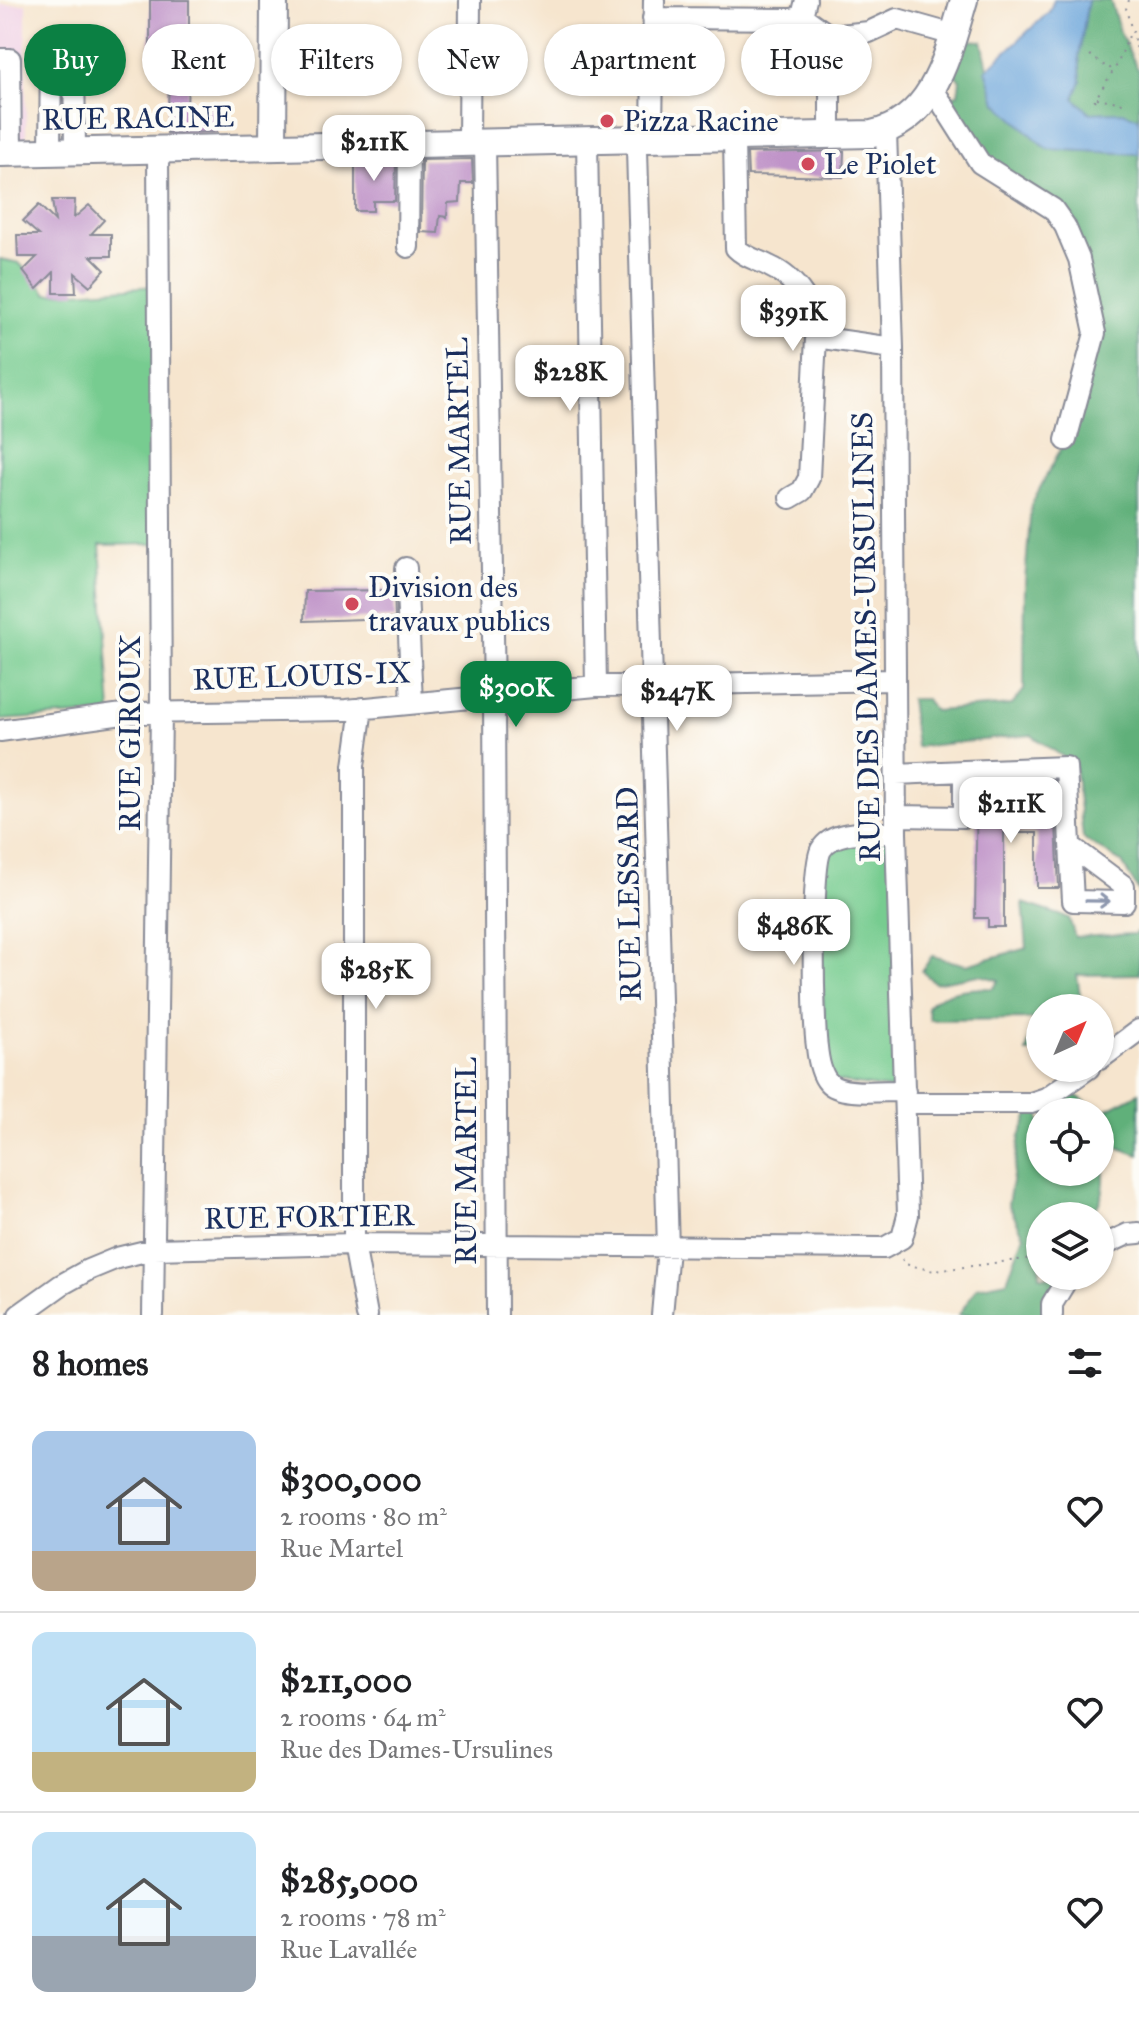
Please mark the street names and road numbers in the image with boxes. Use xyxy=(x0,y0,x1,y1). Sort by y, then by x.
street label: RUE RACINE xyxy=(41,98,235,138)
street label: RUE MARTEL xyxy=(439,337,479,545)
street label: RUE DES DAMES-URSULINES xyxy=(844,411,888,863)
street label: RUE GIROUX xyxy=(112,635,148,831)
street label: RUE LOUIS-IX xyxy=(192,654,412,698)
street label: RUE LESSARD xyxy=(609,786,649,1002)
street label: RUE MARTEL xyxy=(448,1057,484,1265)
street label: RUE FORTIER xyxy=(203,1197,415,1237)

